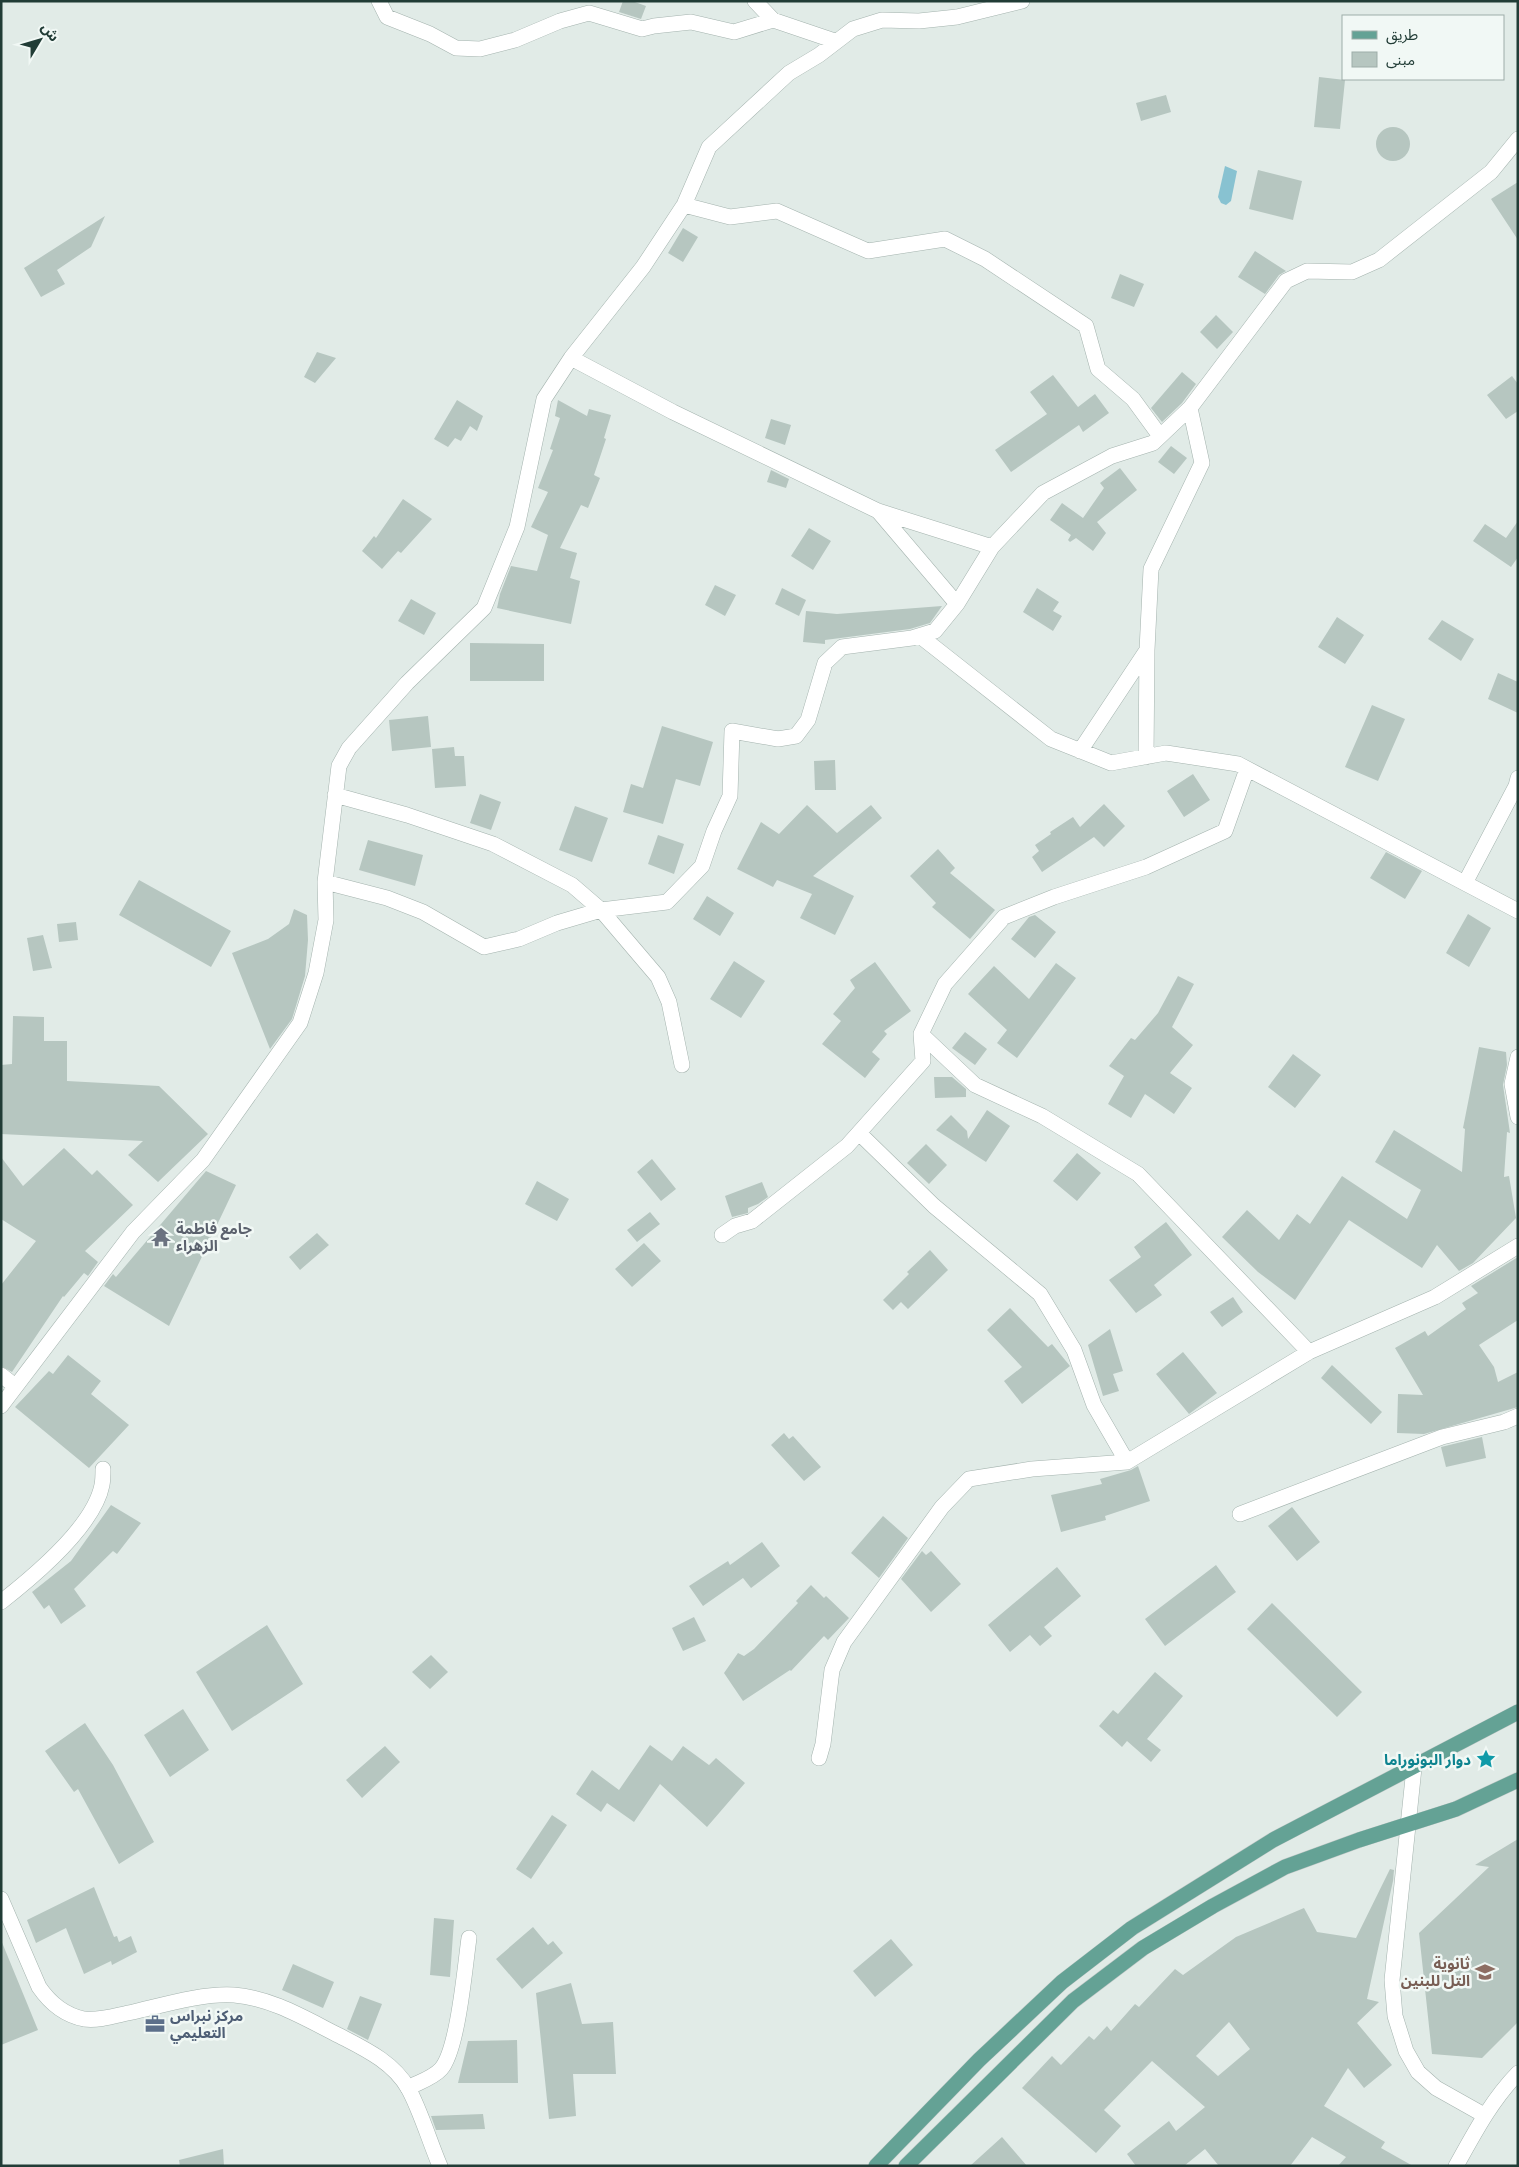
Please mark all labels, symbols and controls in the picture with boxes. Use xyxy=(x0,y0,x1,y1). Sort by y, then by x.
north arrow xyxy=(15,15,65,65)
legend xyxy=(1342,15,1504,80)
text: ش xyxy=(36,18,65,46)
text: طريق xyxy=(1386,23,1418,46)
text: مبنى xyxy=(1386,48,1415,71)
place label: جامع فاطمة الزهراء xyxy=(176,1217,252,1257)
temple icon: جامع فاطمة الزهراء xyxy=(150,1226,172,1248)
place label: دوار البونوراما xyxy=(1384,1748,1471,1771)
place icon: دوار البونوراما xyxy=(1475,1748,1497,1770)
place label: ثانوية التل للبنين xyxy=(1401,1952,1470,1992)
school or university icon: ثانوية التل للبنين xyxy=(1474,1961,1496,1983)
place label: مركز نبراس التعليمي xyxy=(170,2004,243,2044)
office icon: مركز نبراس التعليمي xyxy=(144,2013,166,2035)

